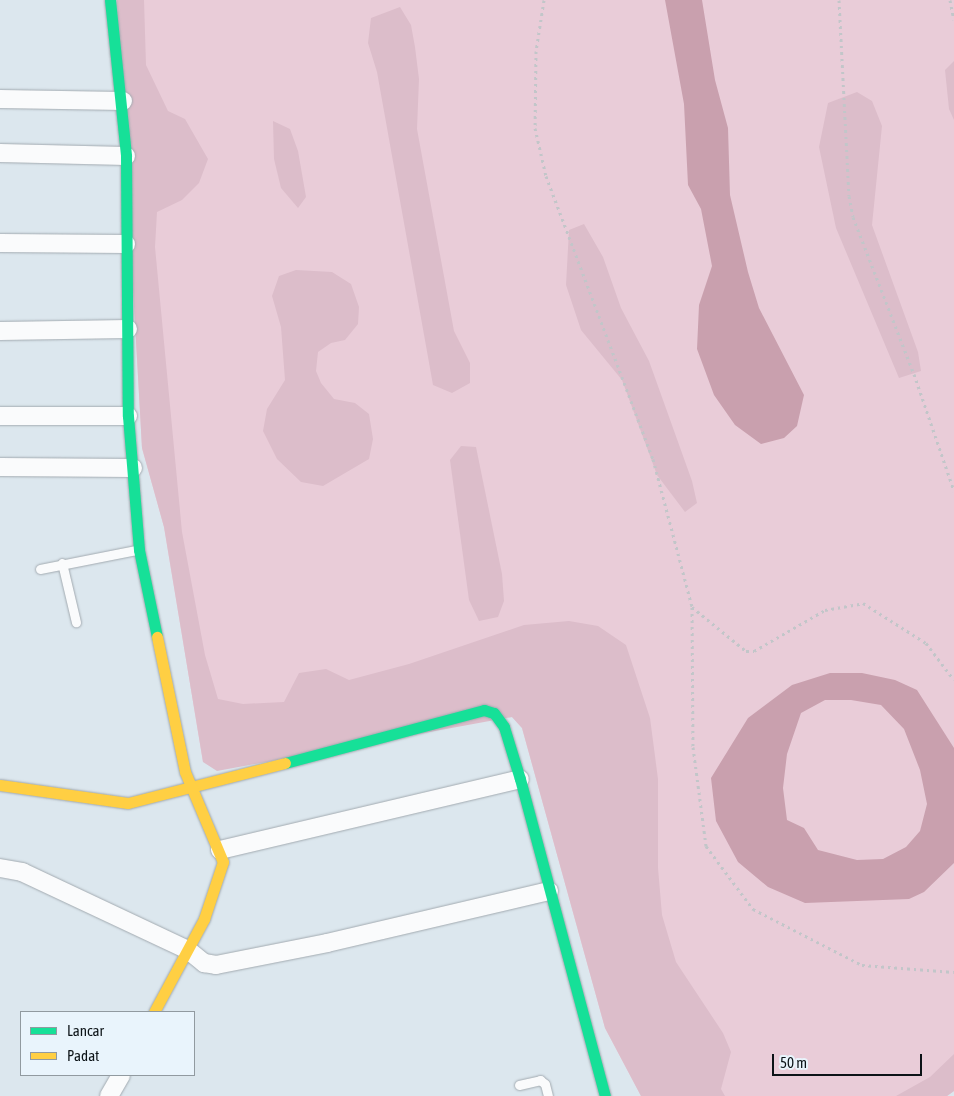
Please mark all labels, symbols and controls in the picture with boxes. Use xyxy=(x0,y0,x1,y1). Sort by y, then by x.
legend xyxy=(20,1011,195,1076)
text: Lancar xyxy=(67,1022,104,1039)
scale bar xyxy=(774,1044,924,1076)
text: Padat xyxy=(67,1047,99,1064)
text: 50 m xyxy=(780,1054,807,1071)

